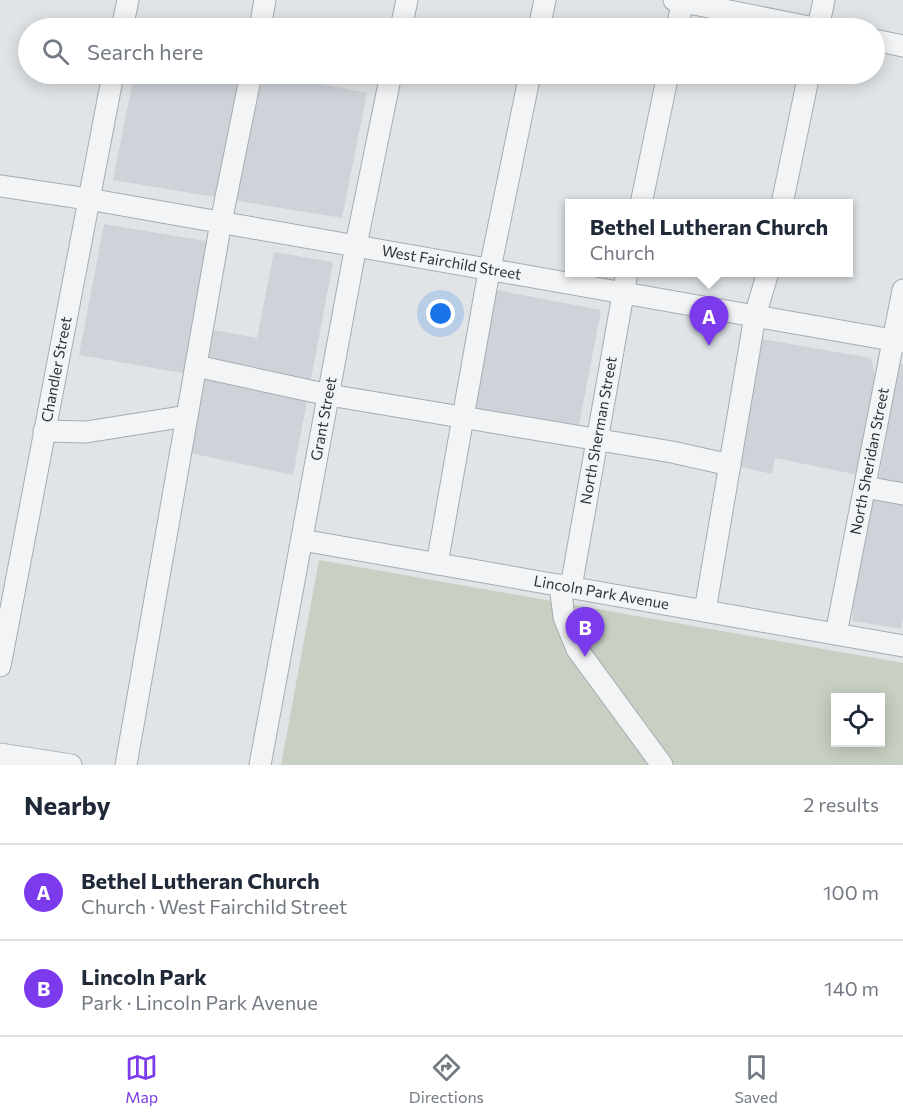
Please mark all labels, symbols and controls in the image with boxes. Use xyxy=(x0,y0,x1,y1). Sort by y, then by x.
search box xyxy=(18,18,885,84)
icon: search xyxy=(39,35,72,68)
text: Search here xyxy=(87,38,203,65)
popup xyxy=(565,199,853,277)
text: Bethel Lutheran Church xyxy=(590,213,828,240)
text: Church xyxy=(590,240,655,264)
street label: West Fairchild Street xyxy=(380,241,523,283)
pin: A xyxy=(690,296,728,346)
your location xyxy=(426,299,455,328)
street label: Chandler Street xyxy=(37,315,75,423)
street label: North Sherman Street xyxy=(576,355,620,506)
street label: Grant Street xyxy=(306,375,339,462)
street label: North Sheridan Street xyxy=(846,386,892,536)
street label: Lincoln Park Avenue xyxy=(532,571,671,613)
pin: B xyxy=(566,608,604,657)
map controls xyxy=(831,693,885,747)
button: locate xyxy=(831,693,885,747)
text: Nearby xyxy=(24,789,111,820)
text: 2 results xyxy=(803,792,879,816)
text: Bethel Lutheran Church xyxy=(81,867,320,894)
text: A xyxy=(36,880,51,904)
text: 100 m xyxy=(823,880,879,904)
text: Church · West Fairchild Street xyxy=(81,894,347,918)
text: Lincoln Park xyxy=(81,963,207,990)
text: B xyxy=(37,976,50,1000)
text: 140 m xyxy=(824,976,879,1000)
text: Park · Lincoln Park Avenue xyxy=(81,990,318,1014)
tab: Map xyxy=(125,1051,158,1106)
tab: Directions xyxy=(409,1051,484,1106)
tab: Saved xyxy=(734,1051,778,1106)

